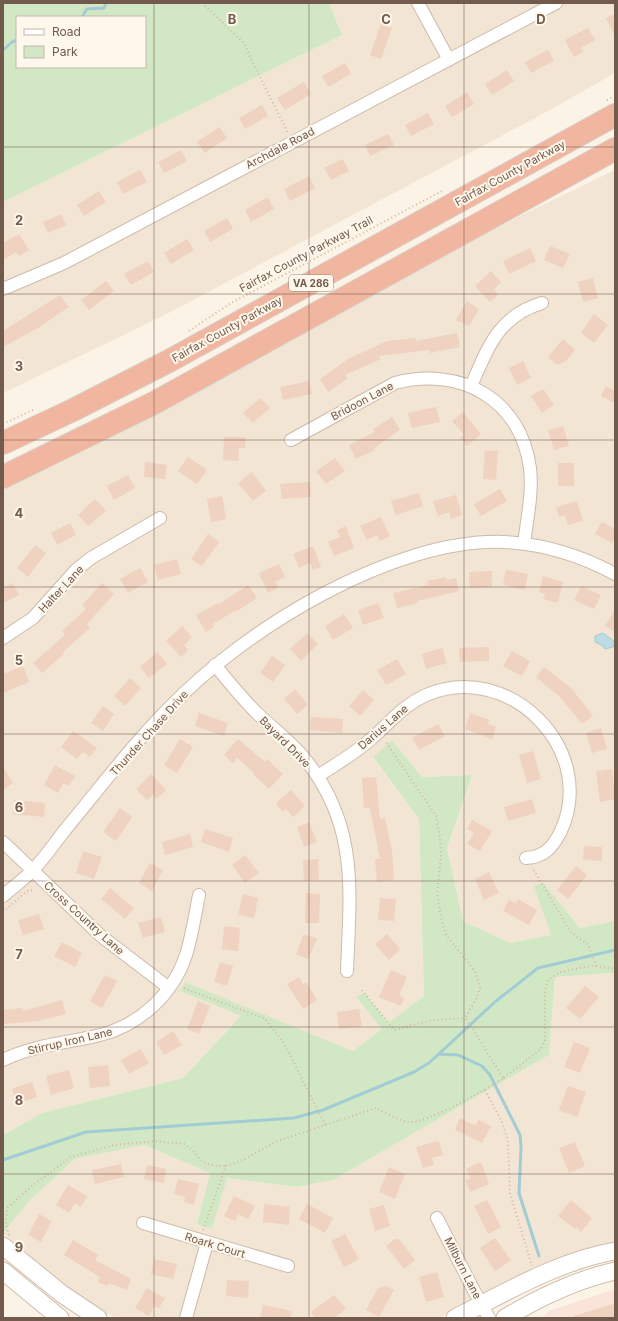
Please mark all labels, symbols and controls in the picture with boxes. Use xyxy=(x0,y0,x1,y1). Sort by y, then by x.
text: B xyxy=(228,11,237,27)
text: C xyxy=(381,11,391,27)
text: D xyxy=(536,11,546,27)
legend xyxy=(16,16,146,68)
text: Road xyxy=(52,24,81,39)
text: Park xyxy=(52,44,78,59)
street label: Archdale Road xyxy=(243,124,317,172)
street label: Fairfax County Parkway xyxy=(452,137,568,209)
text: 2 xyxy=(15,212,23,228)
street label: Fairfax County Parkway Trail xyxy=(237,213,375,295)
road number: VA 286 xyxy=(289,275,333,291)
street label: Fairfax County Parkway xyxy=(169,293,285,365)
text: 3 xyxy=(15,358,23,374)
street label: Bridoon Lane xyxy=(328,379,396,423)
text: 4 xyxy=(15,505,24,521)
street label: Halter Lane xyxy=(36,562,86,616)
text: 5 xyxy=(15,652,23,668)
street label: Thunder Chase Drive xyxy=(107,687,191,779)
street label: Darius Lane xyxy=(355,701,411,753)
street label: Bayard Drive xyxy=(257,714,313,770)
text: 6 xyxy=(15,799,23,815)
street label: Cross Country Lane xyxy=(41,878,127,958)
text: 7 xyxy=(15,946,23,962)
street label: Stirrup Iron Lane xyxy=(26,1024,114,1058)
text: 8 xyxy=(15,1092,23,1108)
street label: Roark Court xyxy=(183,1229,247,1261)
street label: Milburn Lane xyxy=(441,1235,485,1301)
text: 9 xyxy=(15,1239,23,1255)

